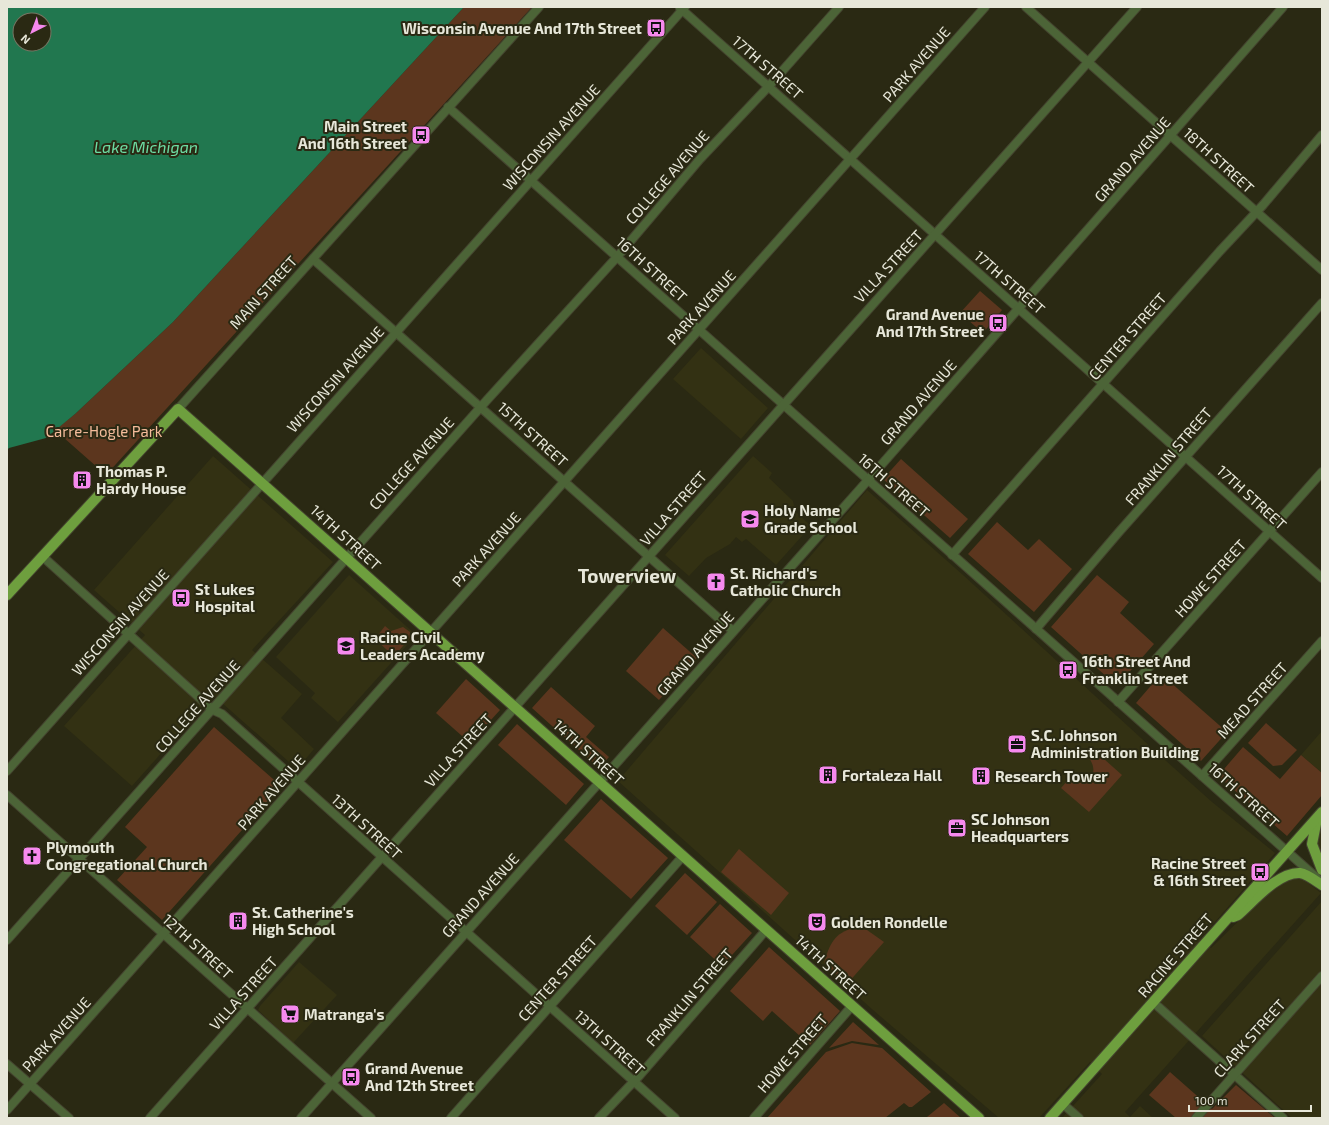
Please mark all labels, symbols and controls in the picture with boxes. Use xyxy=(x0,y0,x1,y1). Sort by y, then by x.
north arrow xyxy=(12,12,52,52)
bus stop icon: Wisconsin Avenue And 17th Street xyxy=(645,17,667,39)
place label: Wisconsin Avenue And 17th Street xyxy=(402,19,642,37)
street label: PARK AVENUE xyxy=(878,23,954,105)
street label: 17TH STREET xyxy=(729,31,807,103)
text: N xyxy=(18,32,32,47)
street label: WISCONSIN AVENUE xyxy=(499,80,603,194)
street label: GRAND AVENUE xyxy=(1090,113,1174,205)
place label: Main Street And 16th Street xyxy=(298,117,407,152)
bus stop icon: Main Street And 16th Street xyxy=(410,124,432,146)
street label: 18TH STREET xyxy=(1180,124,1258,197)
street label: COLLEGE AVENUE xyxy=(621,126,713,228)
water label: Lake Michigan xyxy=(94,137,198,156)
street label: VILLA STREET xyxy=(850,226,926,306)
street label: 16TH STREET xyxy=(613,233,691,306)
street label: 17TH STREET xyxy=(971,246,1049,318)
street label: MAIN STREET xyxy=(225,251,301,332)
street label: PARK AVENUE xyxy=(663,266,739,348)
street label: CENTER STREET xyxy=(1084,289,1170,383)
place label: Grand Avenue And 17th Street xyxy=(876,305,984,340)
bus stop icon: Grand Avenue And 17th Street xyxy=(987,312,1009,334)
street label: WISCONSIN AVENUE xyxy=(283,322,387,436)
street label: GRAND AVENUE xyxy=(876,356,960,448)
street label: 15TH STREET xyxy=(494,398,572,470)
street label: FRANKLIN STREET xyxy=(1121,403,1216,509)
street label: COLLEGE AVENUE xyxy=(365,413,457,513)
park label: Carre-Hogle Park xyxy=(46,422,163,440)
street label: 16TH STREET xyxy=(855,449,934,521)
street label: 17TH STREET xyxy=(1213,461,1291,533)
place label: Thomas P. Hardy House xyxy=(96,462,186,498)
street label: VILLA STREET xyxy=(636,467,710,549)
building icon: Thomas P. Hardy House xyxy=(71,469,93,491)
street label: 14TH STREET xyxy=(307,501,385,574)
place label: Holy Name Grade School xyxy=(764,501,857,536)
street label: PARK AVENUE xyxy=(448,508,524,590)
school or university icon: Holy Name Grade School xyxy=(739,508,761,530)
street label: HOWE STREET xyxy=(1171,535,1250,620)
district label: Towerview xyxy=(578,564,676,587)
place label: St. Richard's Catholic Church xyxy=(730,564,841,599)
street label: WISCONSIN AVENUE xyxy=(68,565,172,679)
church icon: St. Richard's Catholic Church xyxy=(705,571,727,593)
place label: St Lukes Hospital xyxy=(195,580,255,615)
bus stop icon: St Lukes Hospital xyxy=(170,587,192,609)
street label: GRAND AVENUE xyxy=(653,607,737,699)
place label: Racine Civil Leaders Academy xyxy=(360,628,485,664)
school or university icon: Racine Civil Leaders Academy xyxy=(335,635,357,657)
place label: 16th Street And Franklin Street xyxy=(1082,652,1191,687)
street label: COLLEGE AVENUE xyxy=(151,656,243,756)
street label: MEAD STREET xyxy=(1213,658,1291,742)
bus stop icon: 16th Street And Franklin Street xyxy=(1057,659,1079,681)
street label: VILLA STREET xyxy=(420,709,496,790)
street label: 14TH STREET xyxy=(550,716,628,789)
place label: S.C. Johnson Administration Building xyxy=(1031,726,1199,761)
office icon: S.C. Johnson Administration Building xyxy=(1006,733,1028,755)
street label: PARK AVENUE xyxy=(233,751,309,833)
street label: 16TH STREET xyxy=(1205,759,1283,832)
building icon: Fortaleza Hall xyxy=(817,764,839,786)
building icon: Research Tower xyxy=(970,765,992,787)
place label: Fortaleza Hall xyxy=(842,766,942,784)
place label: Research Tower xyxy=(995,767,1108,785)
street label: 13TH STREET xyxy=(328,790,406,862)
place label: SC Johnson Headquarters xyxy=(971,810,1069,845)
office icon: SC Johnson Headquarters xyxy=(946,817,968,839)
place label: Plymouth Congregational Church xyxy=(46,838,208,873)
church icon: Plymouth Congregational Church xyxy=(21,845,43,867)
street label: GRAND AVENUE xyxy=(438,849,522,941)
place label: Racine Street & 16th Street xyxy=(1151,854,1246,889)
bus stop icon: Racine Street & 16th Street xyxy=(1249,861,1271,883)
place label: St. Catherine's High School xyxy=(252,903,354,938)
street label: RACINE STREET xyxy=(1134,909,1217,1001)
street label: 12TH STREET xyxy=(159,910,237,982)
building icon: St. Catherine's High School xyxy=(227,910,249,932)
theatre icon: Golden Rondelle xyxy=(806,911,828,933)
place label: Golden Rondelle xyxy=(831,913,947,931)
street label: CENTER STREET xyxy=(514,931,600,1025)
street label: 14TH STREET xyxy=(792,931,870,1004)
street label: FRANKLIN STREET xyxy=(642,944,737,1050)
street label: VILLA STREET xyxy=(205,952,281,1033)
street label: PARK AVENUE xyxy=(18,993,94,1075)
street label: CLARK STREET xyxy=(1209,995,1289,1081)
supermarket icon: Matranga's xyxy=(279,1003,301,1025)
place label: Matranga's xyxy=(304,1005,385,1023)
street label: 13TH STREET xyxy=(571,1006,649,1078)
street label: HOWE STREET xyxy=(753,1010,831,1096)
place label: Grand Avenue And 12th Street xyxy=(365,1059,474,1094)
bus stop icon: Grand Avenue And 12th Street xyxy=(340,1066,362,1088)
scale bar xyxy=(1189,1087,1311,1113)
text: 100 m xyxy=(1195,1093,1227,1107)

